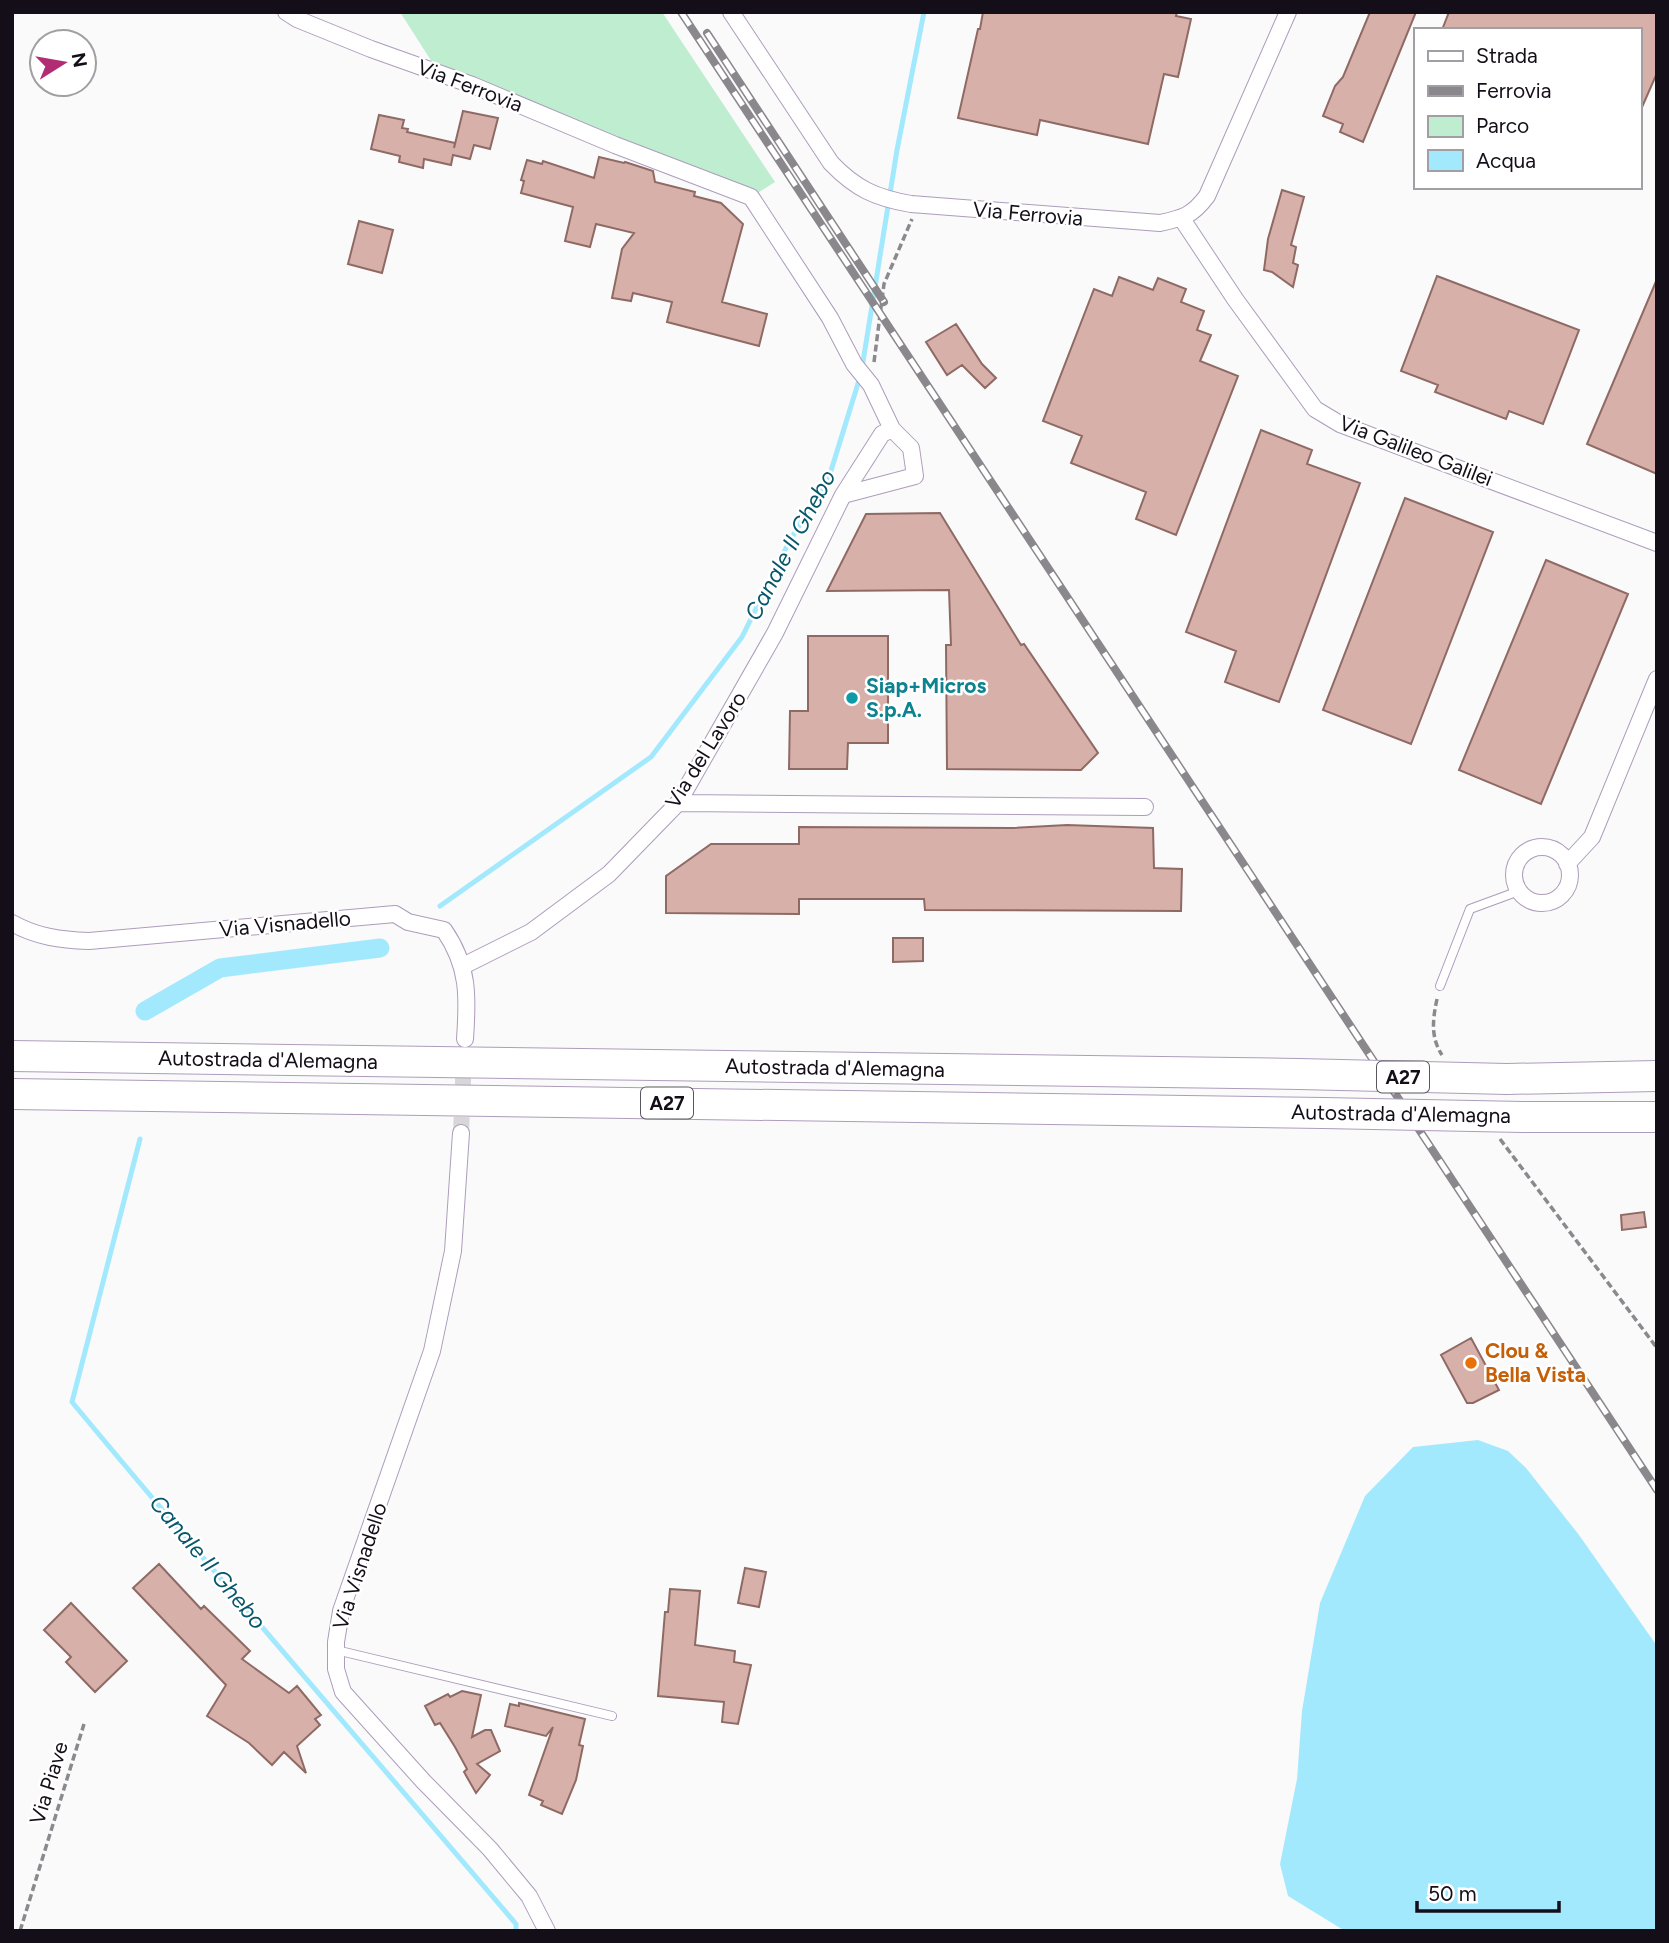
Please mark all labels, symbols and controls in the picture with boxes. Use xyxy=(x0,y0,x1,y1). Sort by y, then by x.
north arrow xyxy=(28,28,98,98)
legend xyxy=(1414,28,1641,189)
text: Strada xyxy=(1476,43,1538,68)
text: N xyxy=(67,50,92,69)
street label: Via Ferrovia xyxy=(414,54,526,117)
text: Ferrovia xyxy=(1476,78,1551,103)
text: Parco xyxy=(1476,113,1529,138)
text: Acqua xyxy=(1476,148,1536,173)
street label: Via Ferrovia xyxy=(972,196,1084,231)
street label: Via Galileo Galilei xyxy=(1336,410,1496,491)
water label: Canale Il Ghebo xyxy=(739,465,841,625)
place label: Siap+Micros S.p.A. xyxy=(866,673,986,722)
street label: Via del Lavoro xyxy=(660,687,751,813)
marker: Siap+Micros S.p.A. xyxy=(844,690,860,706)
street label: Via Visnadello xyxy=(218,905,352,942)
street label: Autostrada d'Alemagna xyxy=(158,1045,378,1074)
street label: Autostrada d'Alemagna xyxy=(725,1053,945,1082)
road number: A27 xyxy=(1377,1062,1429,1092)
road number: A27 xyxy=(641,1088,693,1119)
street label: Autostrada d'Alemagna xyxy=(1291,1099,1511,1128)
place label: Clou & Bella Vista xyxy=(1485,1338,1586,1387)
marker: Clou & Bella Vista xyxy=(1463,1355,1479,1371)
water label: Canale Il Ghebo xyxy=(144,1489,272,1635)
street label: Via Visnadello xyxy=(327,1499,392,1633)
street label: Via Piave xyxy=(24,1739,73,1827)
scale bar xyxy=(1417,1870,1559,1914)
text: 50 m xyxy=(1428,1881,1477,1906)

